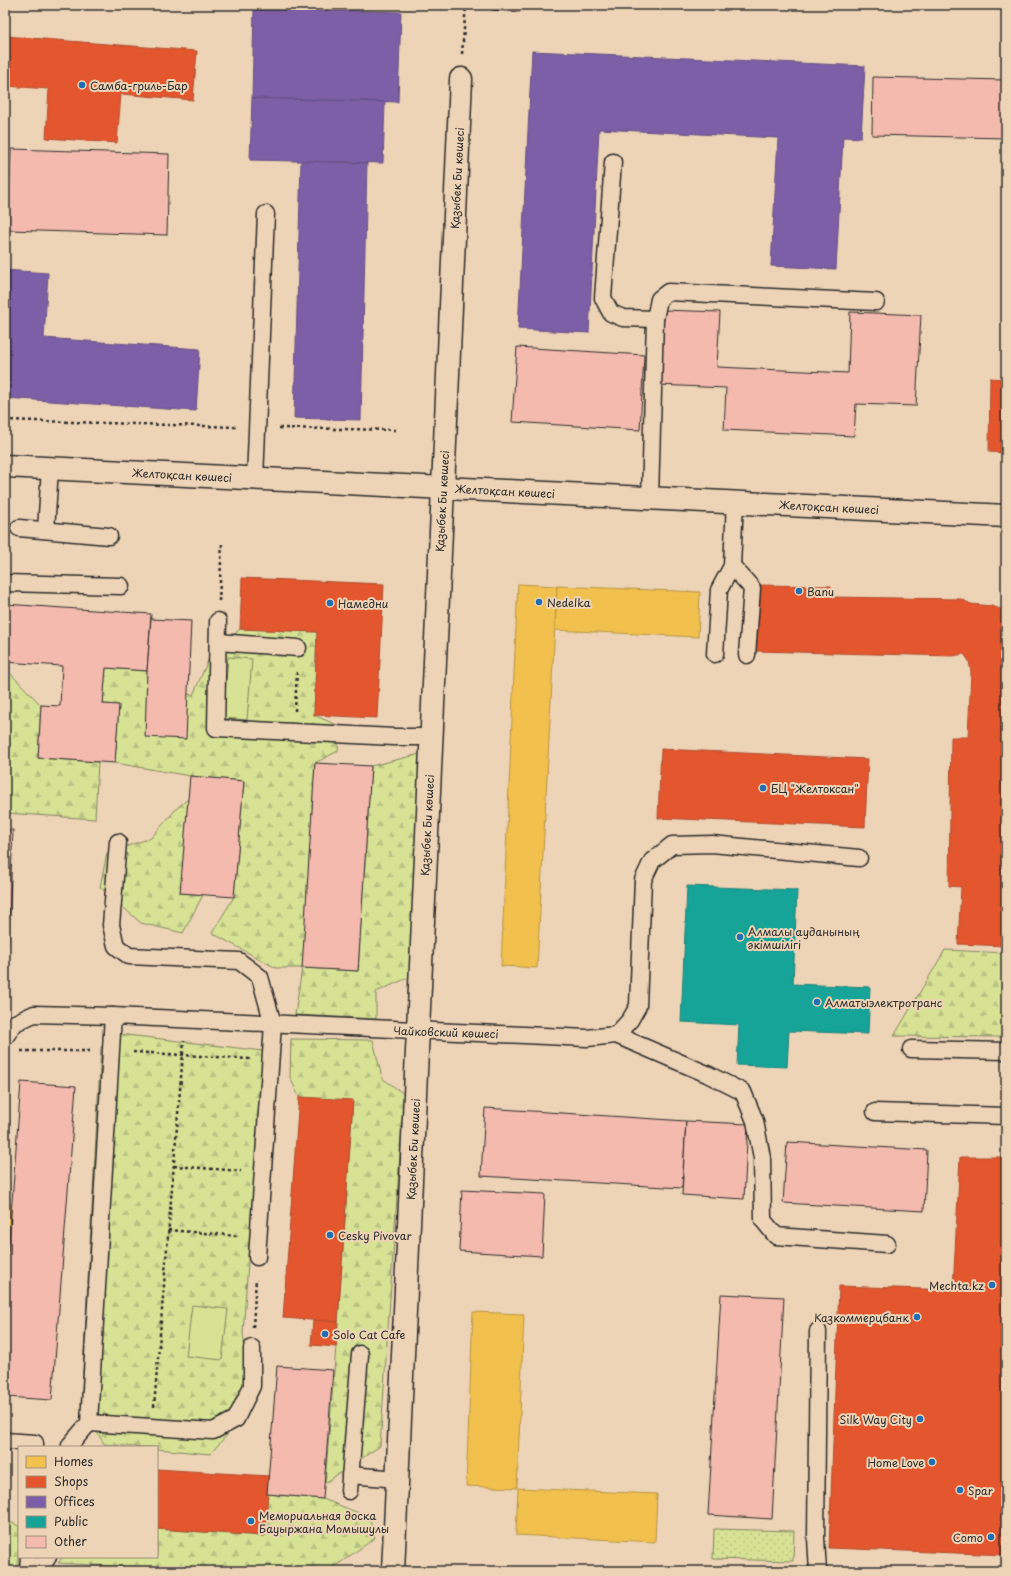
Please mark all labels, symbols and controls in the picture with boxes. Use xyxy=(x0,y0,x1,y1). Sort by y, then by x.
place label: Самба-гриль-Бар xyxy=(90,77,188,94)
marker: Самба-гриль-Бар xyxy=(77,80,87,90)
street label: Қазыбек Би көшесі xyxy=(446,127,468,229)
street label: Қазыбек Би көшесі xyxy=(431,450,453,552)
street label: Желтоқсан көшесі xyxy=(132,464,232,486)
street label: Желтоқсан көшесі xyxy=(455,480,555,502)
street label: Желтоқсан көшесі xyxy=(779,496,879,518)
place label: Banu xyxy=(807,583,834,600)
marker: Banu xyxy=(794,586,804,596)
place label: Nedelka xyxy=(547,594,591,611)
place label: Намедни xyxy=(338,595,388,612)
marker: Nedelka xyxy=(534,597,544,607)
marker: Намедни xyxy=(325,598,335,608)
street label: Қазыбек Би көшесі xyxy=(416,774,438,876)
place label: БЦ "Желтоксан" xyxy=(771,780,859,797)
marker: БЦ "Желтоксан" xyxy=(758,783,768,793)
place label: Алмалы ауданының әкімшілігі xyxy=(748,923,860,953)
marker: Алмалы ауданының әкімшілігі xyxy=(735,932,745,942)
place label: Алматыэлектротранс xyxy=(825,994,943,1011)
marker: Алматыэлектротранс xyxy=(812,997,822,1007)
street label: Чайковский көшесі xyxy=(393,1022,499,1042)
street label: Қазыбек Би көшесі xyxy=(402,1098,424,1200)
place label: Cesky Pivovar xyxy=(338,1227,411,1244)
marker: Cesky Pivovar xyxy=(325,1230,335,1240)
place label: Mechta.kz xyxy=(929,1277,985,1294)
marker: Mechta.kz xyxy=(987,1280,997,1290)
place label: Казкоммерцбанк xyxy=(814,1309,909,1326)
marker: Казкоммерцбанк xyxy=(912,1312,922,1322)
place label: Solo Cat Cafe xyxy=(333,1326,406,1343)
marker: Solo Cat Cafe xyxy=(320,1329,330,1339)
place label: Silk Way City xyxy=(839,1411,912,1428)
marker: Silk Way City xyxy=(915,1414,925,1424)
legend xyxy=(18,1446,158,1558)
text: Homes xyxy=(54,1452,93,1470)
place label: Home Love xyxy=(867,1454,924,1471)
marker: Home Love xyxy=(927,1457,937,1467)
text: Shops xyxy=(54,1472,89,1490)
place label: Spar xyxy=(968,1482,993,1499)
marker: Spar xyxy=(955,1485,965,1495)
text: Offices xyxy=(54,1492,95,1510)
place label: Мемориальная доска Бауыржана Момышулы xyxy=(259,1507,389,1537)
text: Public xyxy=(54,1512,88,1530)
marker: Мемориальная доска Бауыржана Момышулы xyxy=(246,1516,256,1526)
place label: Como xyxy=(953,1529,983,1546)
text: Other xyxy=(54,1532,87,1550)
marker: Como xyxy=(986,1532,996,1542)

